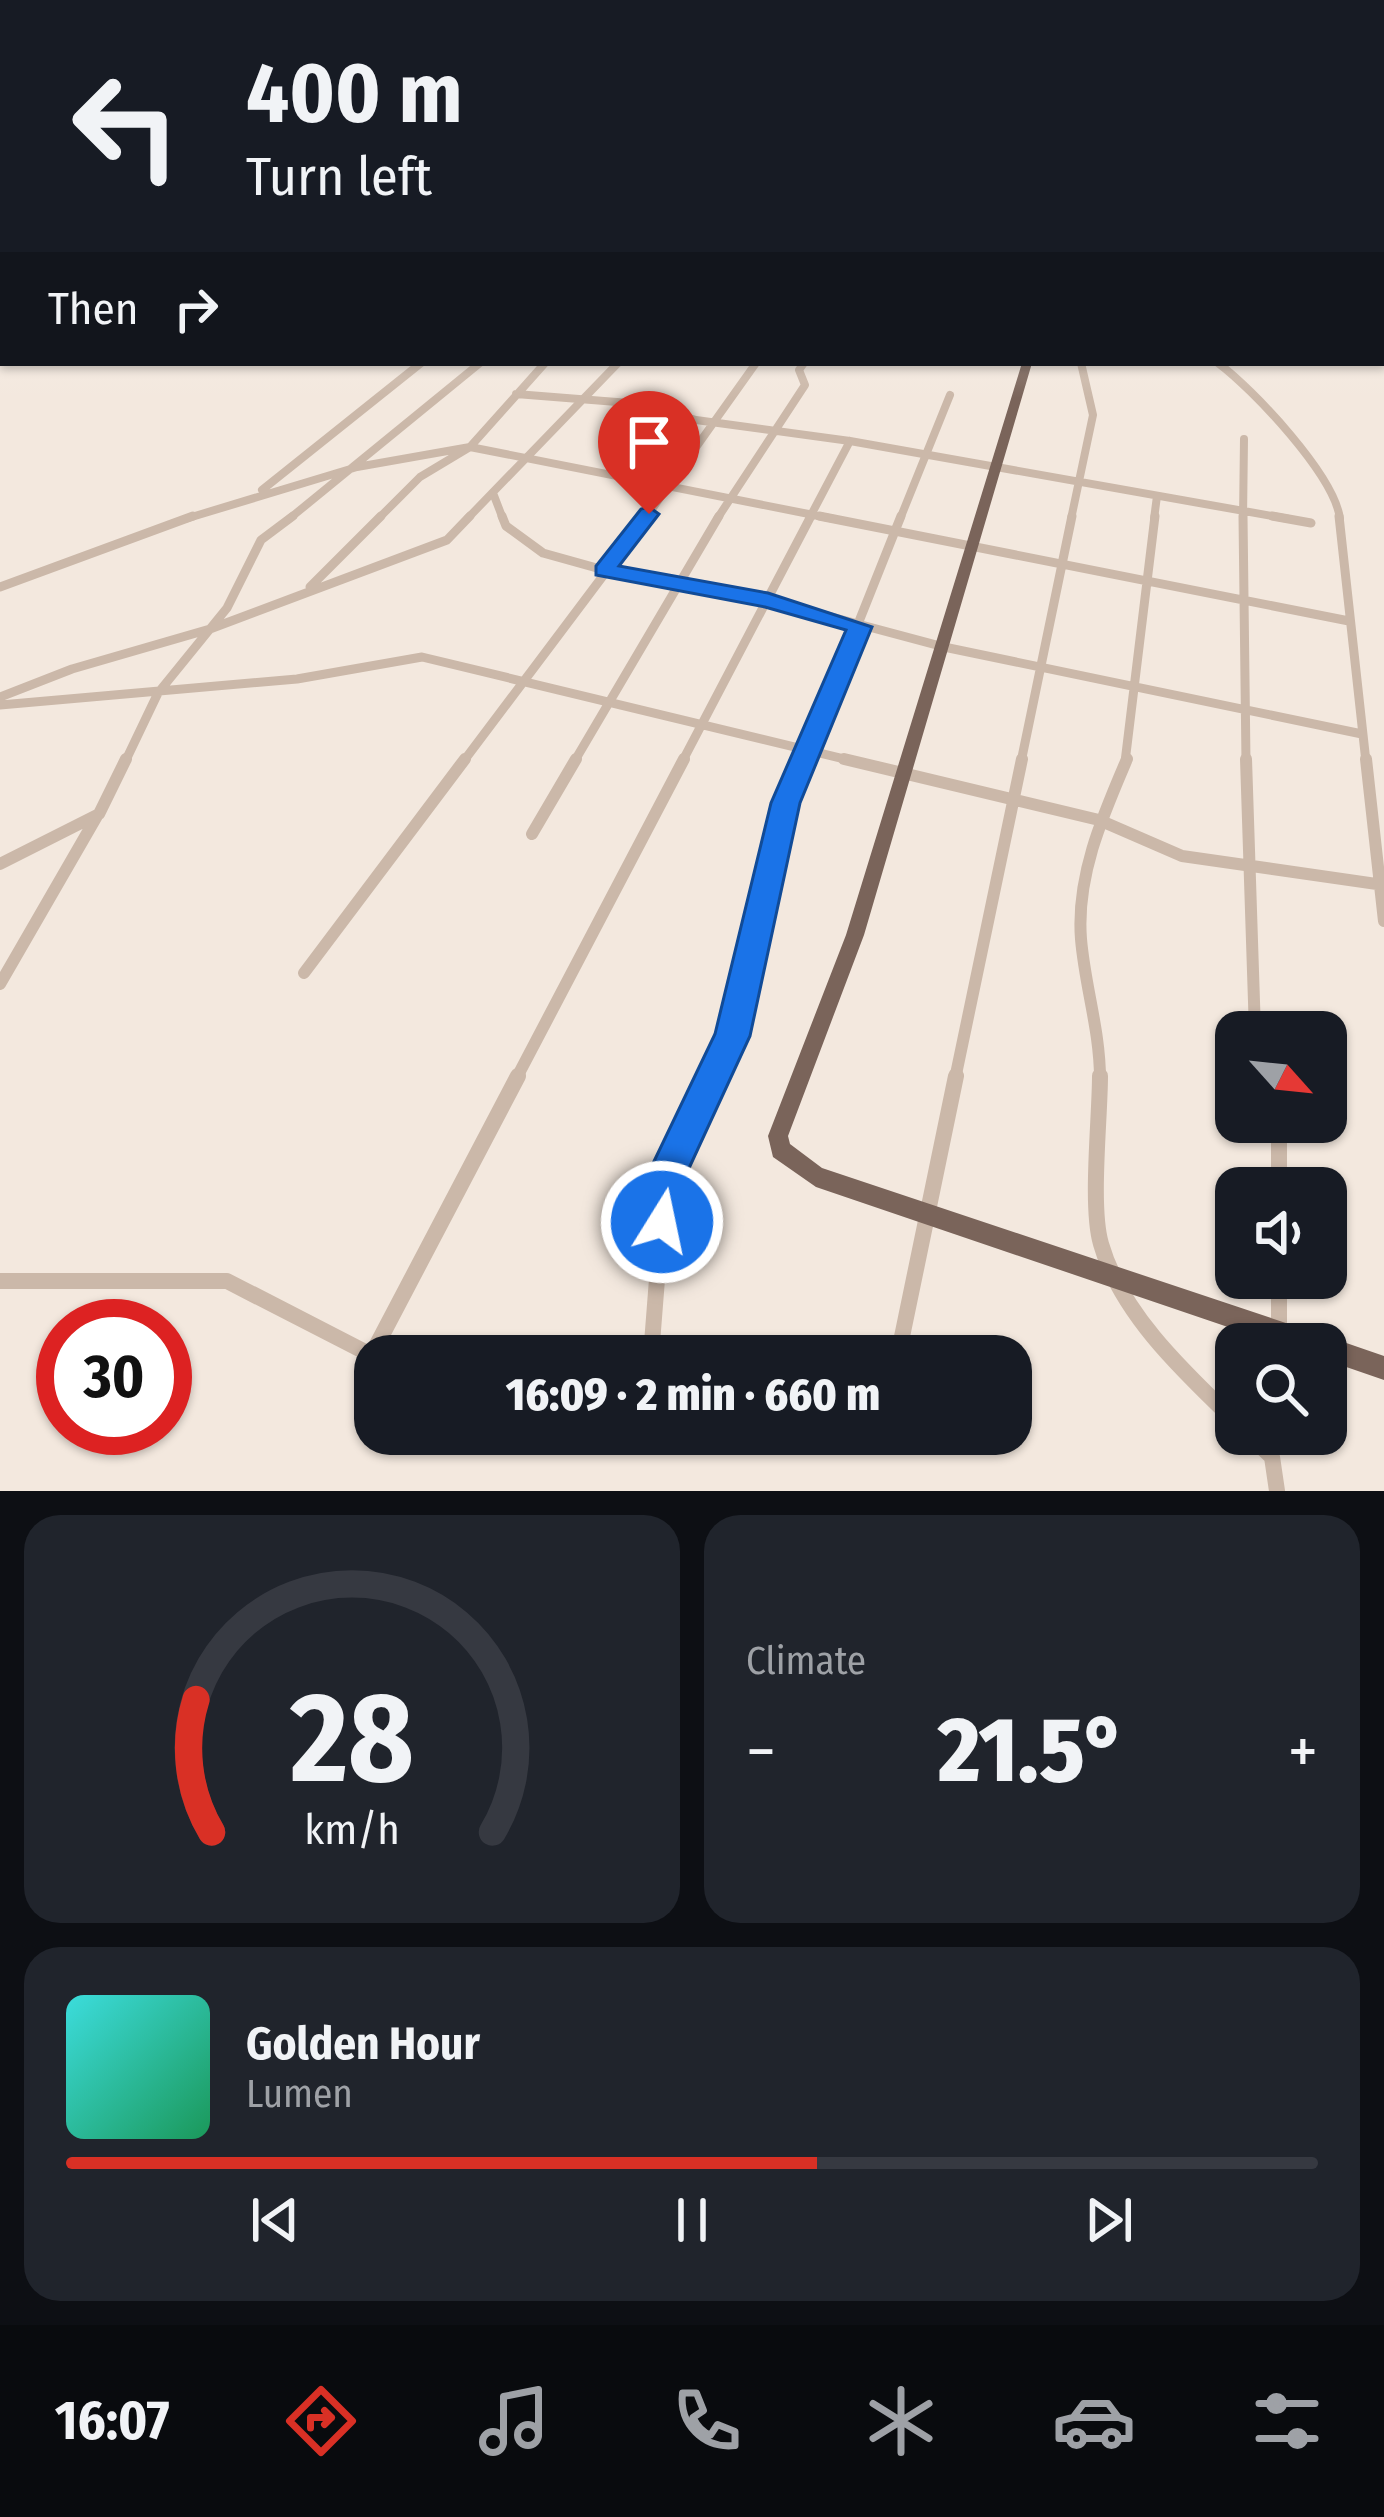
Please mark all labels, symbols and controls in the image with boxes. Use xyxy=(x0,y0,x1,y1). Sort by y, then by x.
text: 400 m xyxy=(246,43,462,144)
icon: left xyxy=(48,48,204,204)
text: Turn left xyxy=(246,145,432,209)
icon: right xyxy=(163,276,229,342)
text: Then xyxy=(48,282,139,336)
pin xyxy=(598,391,700,514)
icon: arrive xyxy=(616,409,682,475)
north arrow xyxy=(1215,1011,1347,1143)
map controls xyxy=(1215,1011,1347,1455)
position arrow xyxy=(599,1159,725,1285)
button: sound xyxy=(1215,1167,1347,1299)
speed limit sign: 30 xyxy=(36,1299,192,1455)
button: search xyxy=(1215,1323,1347,1455)
text: 16:09 · 2 min · 660 m xyxy=(506,1368,880,1422)
text: Climate xyxy=(746,1638,866,1684)
text: 28 xyxy=(289,1664,414,1814)
text: 21.5° xyxy=(938,1697,1126,1805)
text: − xyxy=(746,1712,776,1791)
text: + xyxy=(1288,1712,1318,1791)
text: km/h xyxy=(304,1804,400,1855)
text: Golden Hour xyxy=(246,2017,480,2071)
text: Lumen xyxy=(246,2071,353,2117)
icon: previous xyxy=(242,2187,308,2253)
icon: pause xyxy=(659,2187,725,2253)
icon: next xyxy=(1076,2187,1142,2253)
icon: directions xyxy=(279,2379,363,2463)
icon: music xyxy=(472,2379,556,2463)
icon: phone xyxy=(665,2379,749,2463)
icon: climate xyxy=(859,2379,943,2463)
icon: car xyxy=(1052,2379,1136,2463)
icon: filters xyxy=(1245,2379,1329,2463)
text: 16:07 xyxy=(55,2389,170,2453)

